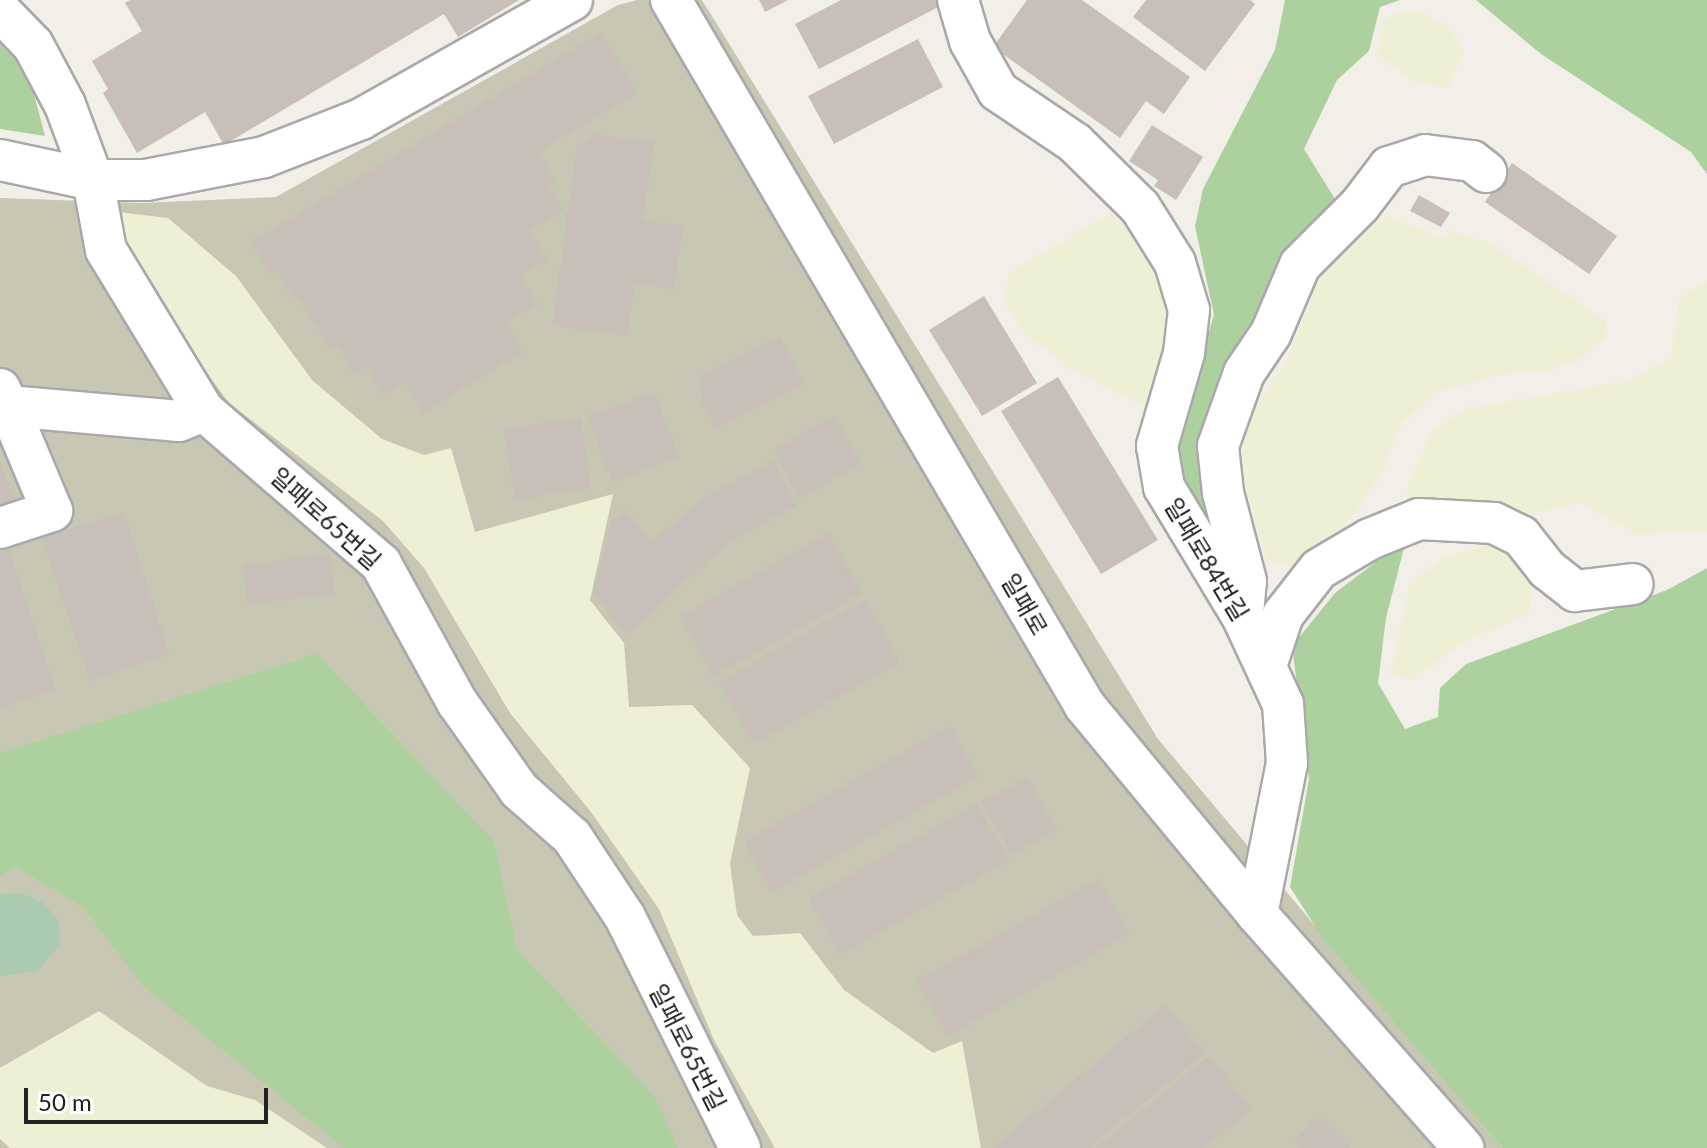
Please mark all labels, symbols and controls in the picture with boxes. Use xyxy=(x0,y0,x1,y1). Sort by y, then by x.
street label: 일패로65번길 xyxy=(265,461,387,575)
street label: 일패로84번길 xyxy=(1159,492,1255,626)
street label: 일패로 xyxy=(996,568,1054,640)
street label: 일패로65번길 xyxy=(644,979,732,1115)
scale bar xyxy=(28,1072,272,1122)
text: 50 m xyxy=(38,1087,92,1116)

